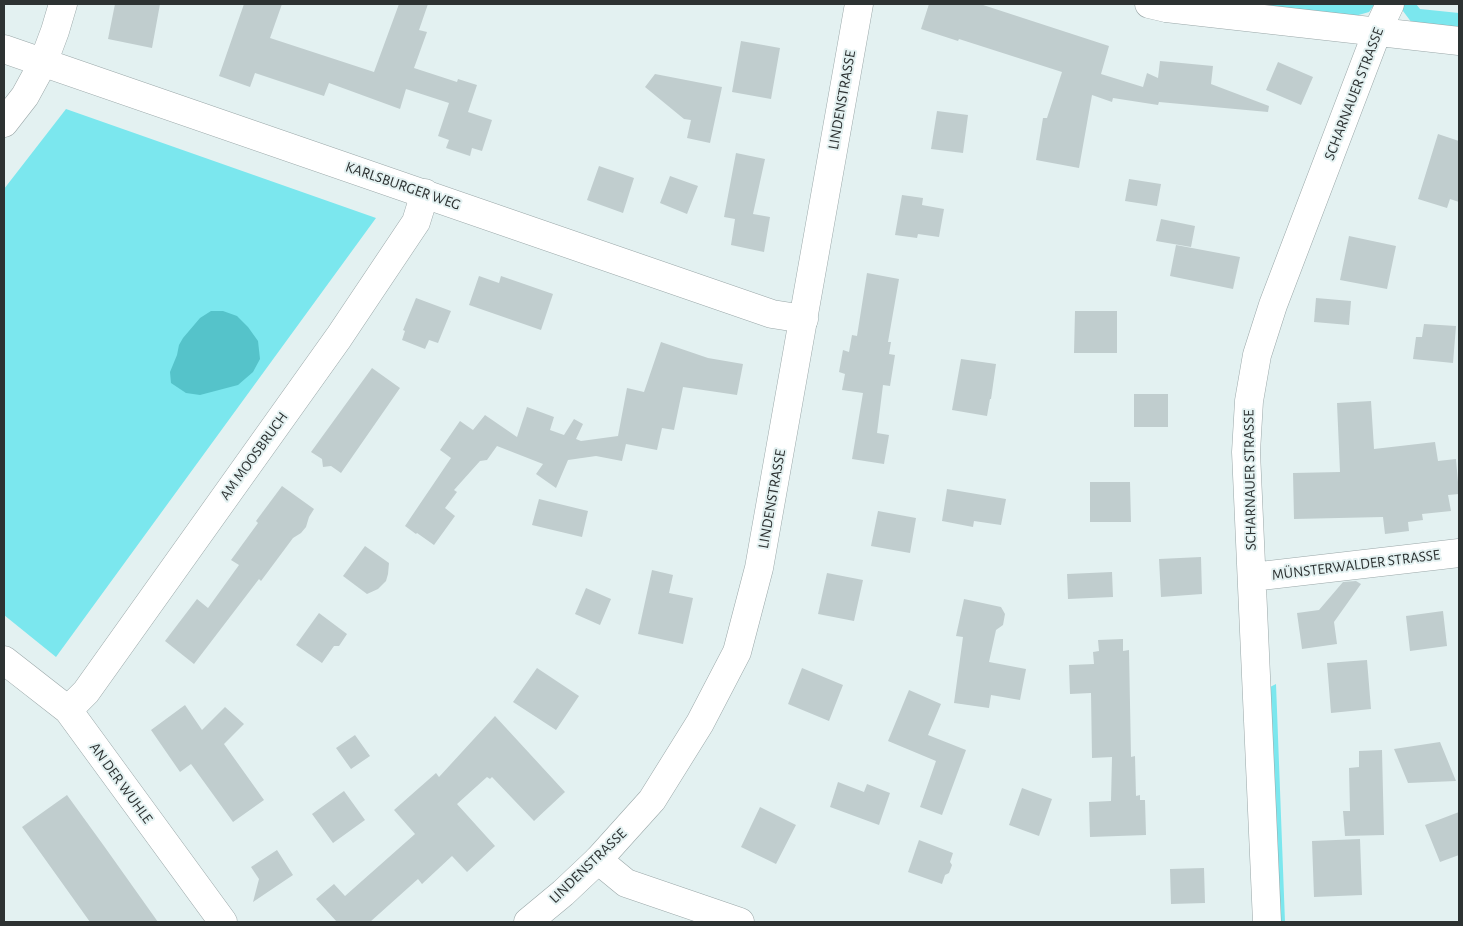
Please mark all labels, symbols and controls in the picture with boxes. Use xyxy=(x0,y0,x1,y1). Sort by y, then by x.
street label: SCHARNAUER STRASSE xyxy=(1320,25,1388,163)
street label: LINDENSTRASSE xyxy=(824,49,860,151)
street label: KARLSBURGER WEG xyxy=(343,158,463,214)
street label: AM MOOSBRUCH xyxy=(216,408,292,504)
street label: SCHARNAUER STRASSE xyxy=(1240,409,1260,551)
street label: LINDENSTRASSE xyxy=(754,448,790,550)
street label: MÜNSTERWALDER STRASSE xyxy=(1271,546,1441,584)
street label: AN DER WUHLE xyxy=(86,739,156,827)
street label: LINDENSTRASSE xyxy=(546,825,630,907)

